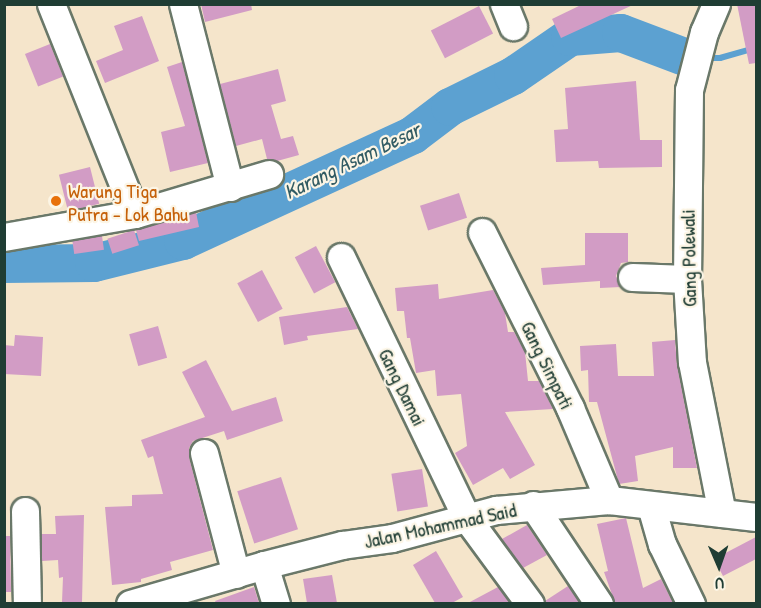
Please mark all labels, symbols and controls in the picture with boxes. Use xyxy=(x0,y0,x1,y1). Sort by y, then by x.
water label: Karang Asam Besar xyxy=(280,117,424,205)
place label: Warung Tiga Putra - Lok Bahu xyxy=(68,178,188,225)
marker: Warung Tiga Putra - Lok Bahu xyxy=(49,194,63,208)
street label: Gang Polewali xyxy=(675,209,701,307)
street label: Gang Simpati xyxy=(516,317,580,413)
street label: Gang Damai xyxy=(374,344,432,430)
street label: Jalan Mohammad Said xyxy=(362,497,518,553)
north arrow xyxy=(689,536,749,596)
text: U xyxy=(715,573,724,595)

